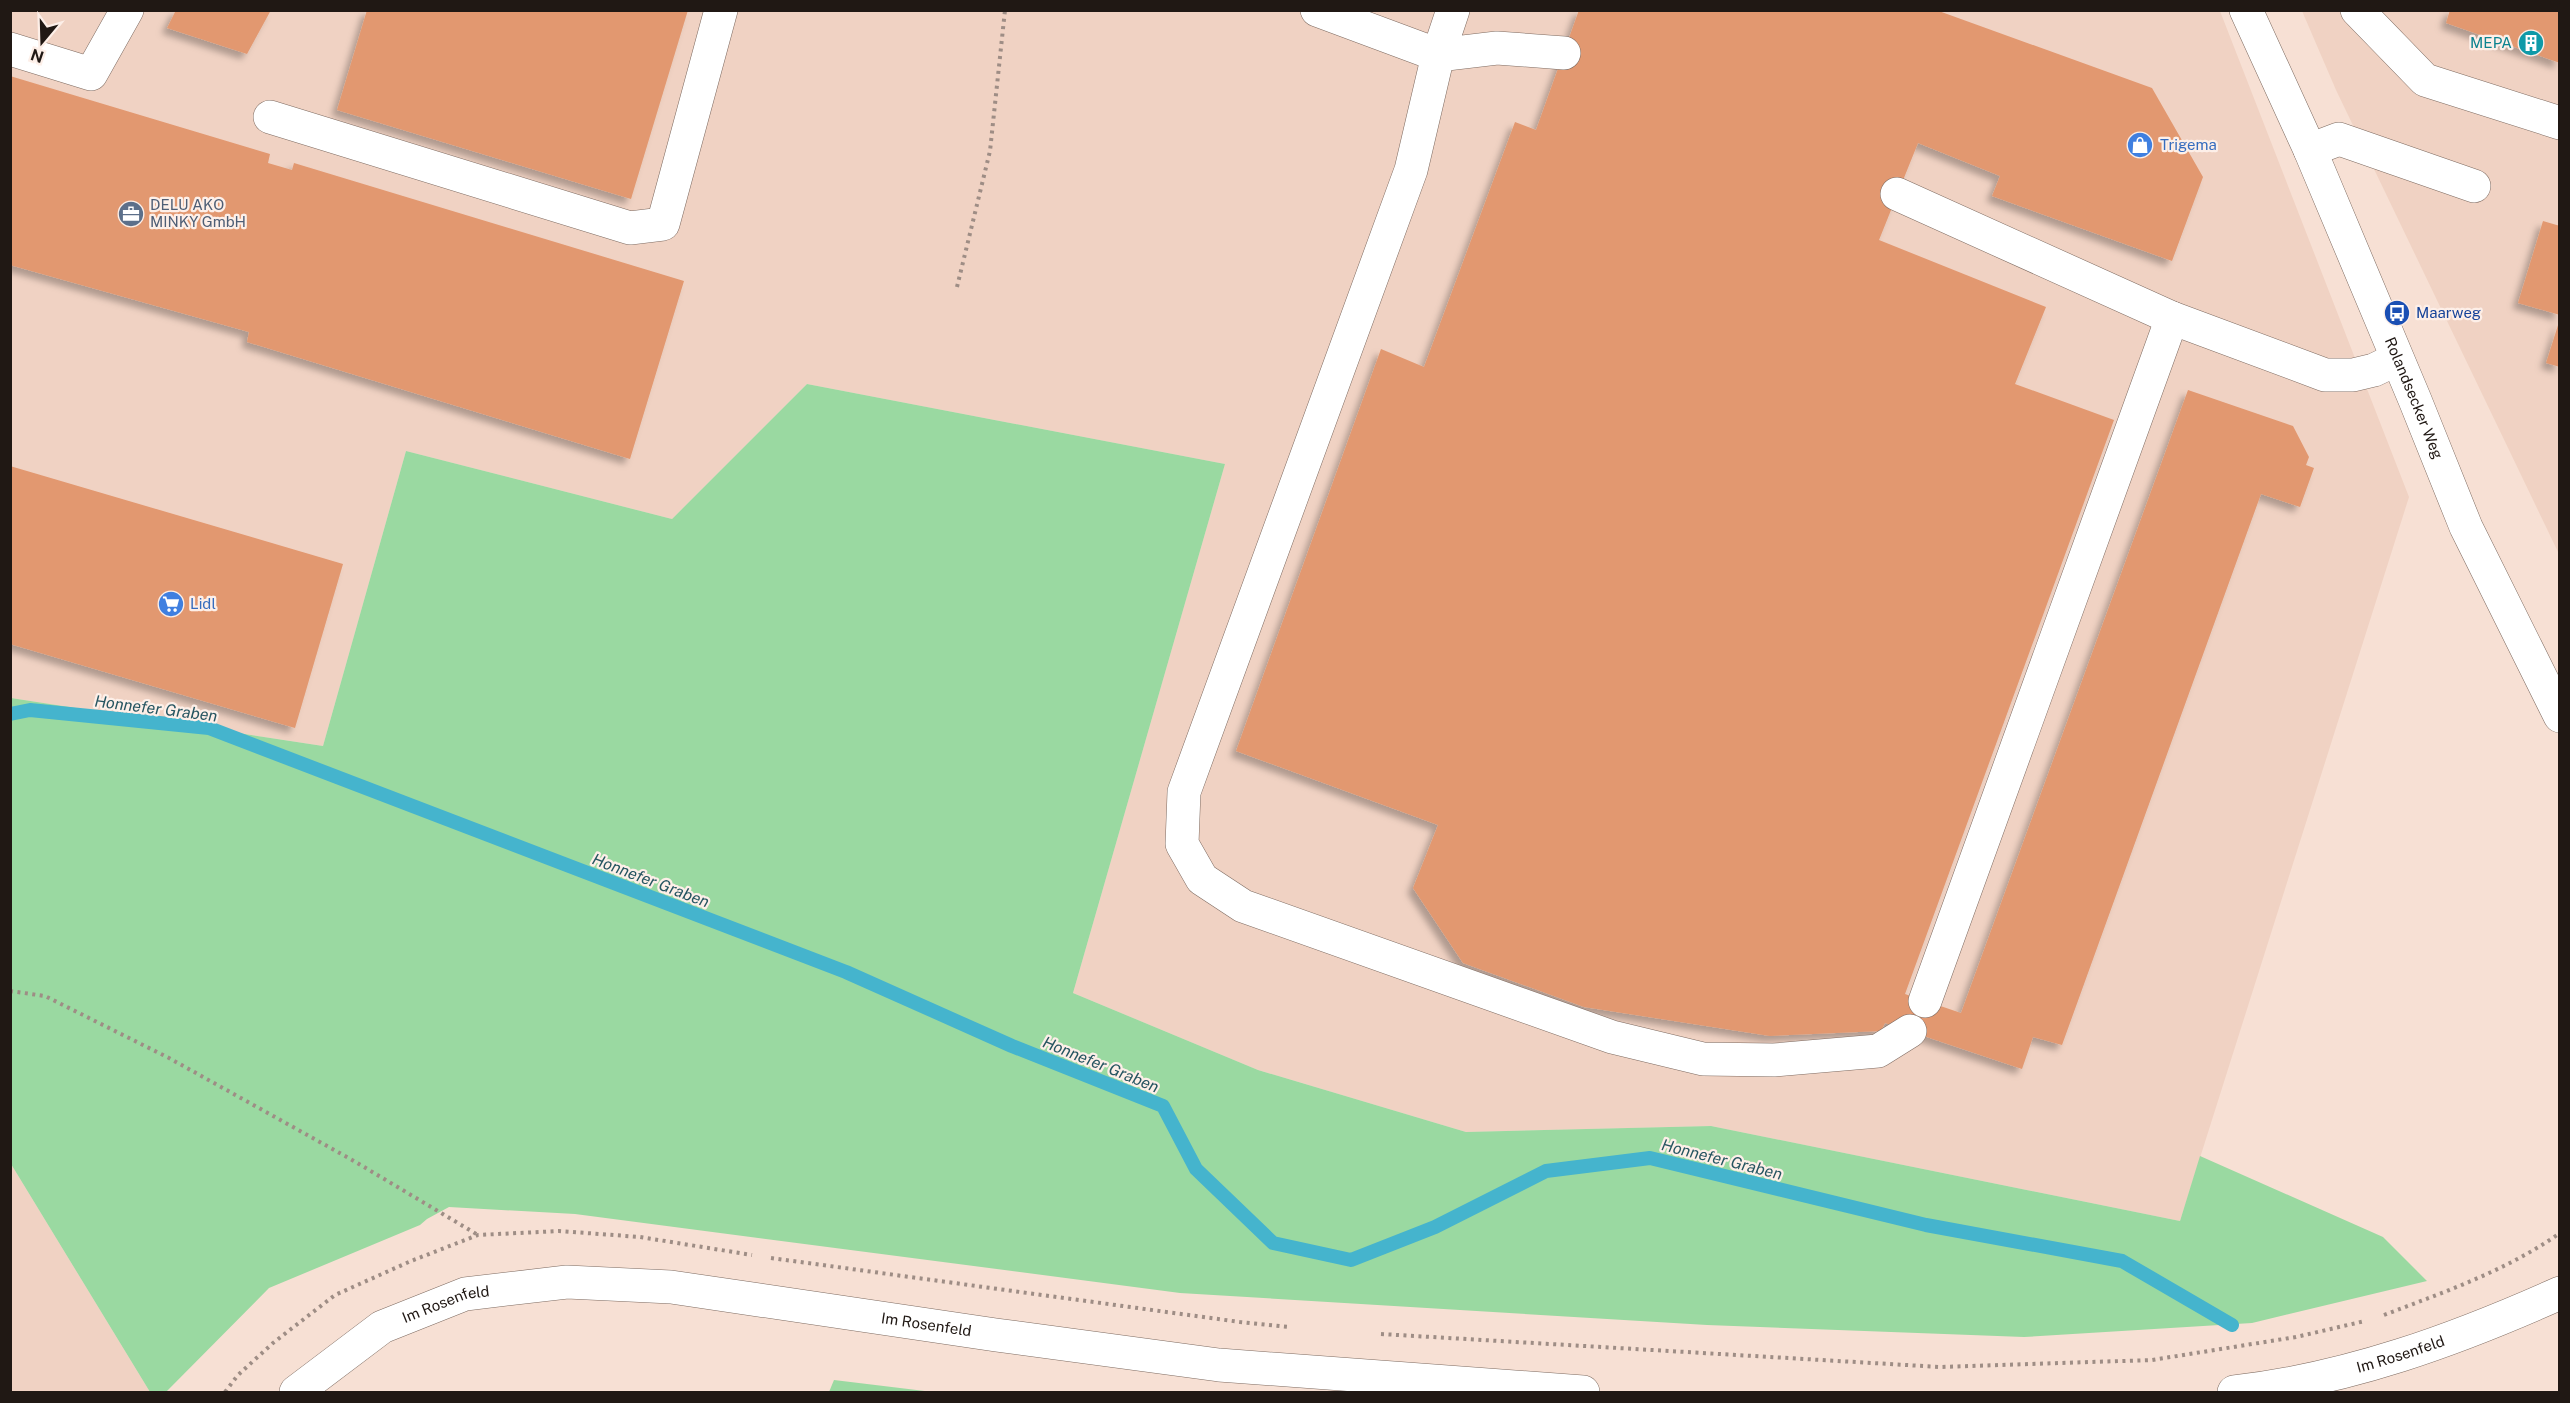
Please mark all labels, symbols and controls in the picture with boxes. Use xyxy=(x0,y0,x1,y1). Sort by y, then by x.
north arrow xyxy=(12,12,72,72)
building icon: MEPA xyxy=(2516,28,2546,58)
place label: MEPA xyxy=(2470,34,2512,51)
text: N xyxy=(28,45,46,67)
shop icon: Trigema xyxy=(2125,130,2155,160)
place label: Trigema xyxy=(2160,136,2217,153)
place label: DELU AKO MINKY GmbH xyxy=(150,196,246,230)
office icon: DELU AKO MINKY GmbH xyxy=(116,199,146,229)
bus stop icon: Maarweg xyxy=(2382,298,2412,328)
place label: Maarweg xyxy=(2416,304,2481,321)
street label: Rolandsecker Weg xyxy=(2382,335,2447,461)
supermarket icon: Lidl xyxy=(156,589,186,619)
place label: Lidl xyxy=(190,595,216,612)
water label: Honnefer Graben xyxy=(93,692,219,725)
water label: Honnefer Graben xyxy=(590,849,712,912)
water label: Honnefer Graben xyxy=(1040,1032,1162,1096)
water label: Honnefer Graben xyxy=(1660,1135,1784,1184)
street label: Im Rosenfeld xyxy=(400,1282,490,1326)
street label: Im Rosenfeld xyxy=(880,1309,973,1339)
street label: Im Rosenfeld xyxy=(2355,1332,2447,1376)

